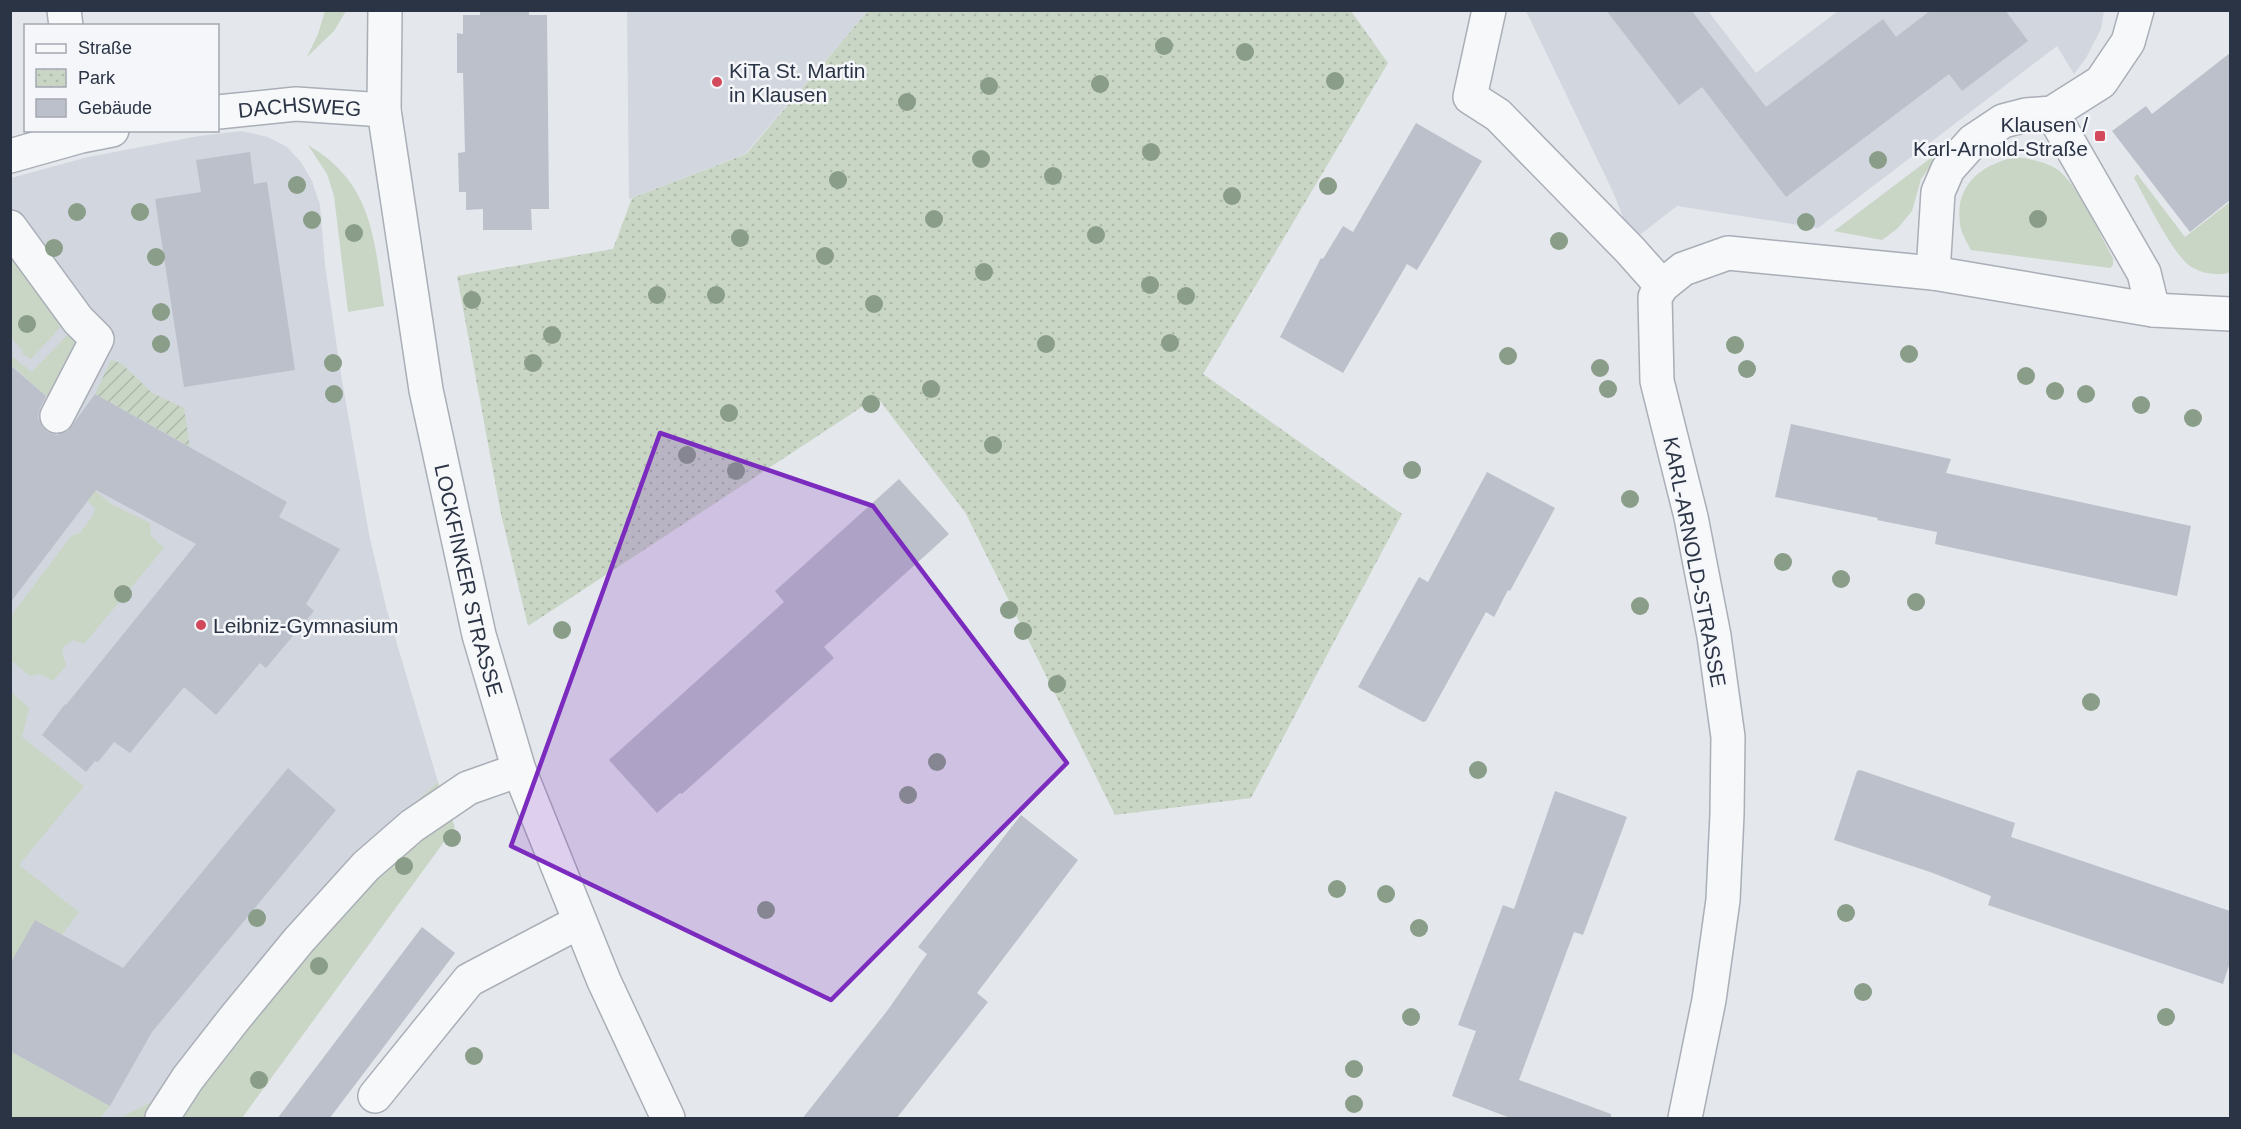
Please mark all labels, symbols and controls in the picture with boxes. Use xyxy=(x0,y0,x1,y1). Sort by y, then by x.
legend xyxy=(24,24,219,132)
text: Straße xyxy=(78,38,132,58)
place label: KiTa St. Martin in Klausen xyxy=(729,59,866,106)
text: Park xyxy=(78,68,116,88)
marker: KiTa St. Martin in Klausen xyxy=(710,75,724,89)
street label: DACHSWEG xyxy=(237,92,362,121)
text: Gebäude xyxy=(78,98,152,118)
place label: Klausen / Karl-Arnold-Straße xyxy=(1913,113,2088,160)
marker: Klausen / Karl-Arnold-Straße xyxy=(2093,129,2107,143)
street label: KARL-ARNOLD-STRASSE xyxy=(1659,435,1731,689)
street label: LOCKFINKER STRASSE xyxy=(431,462,508,699)
place label: Leibniz-Gymnasium xyxy=(213,614,399,637)
marker: Leibniz-Gymnasium xyxy=(194,618,208,632)

